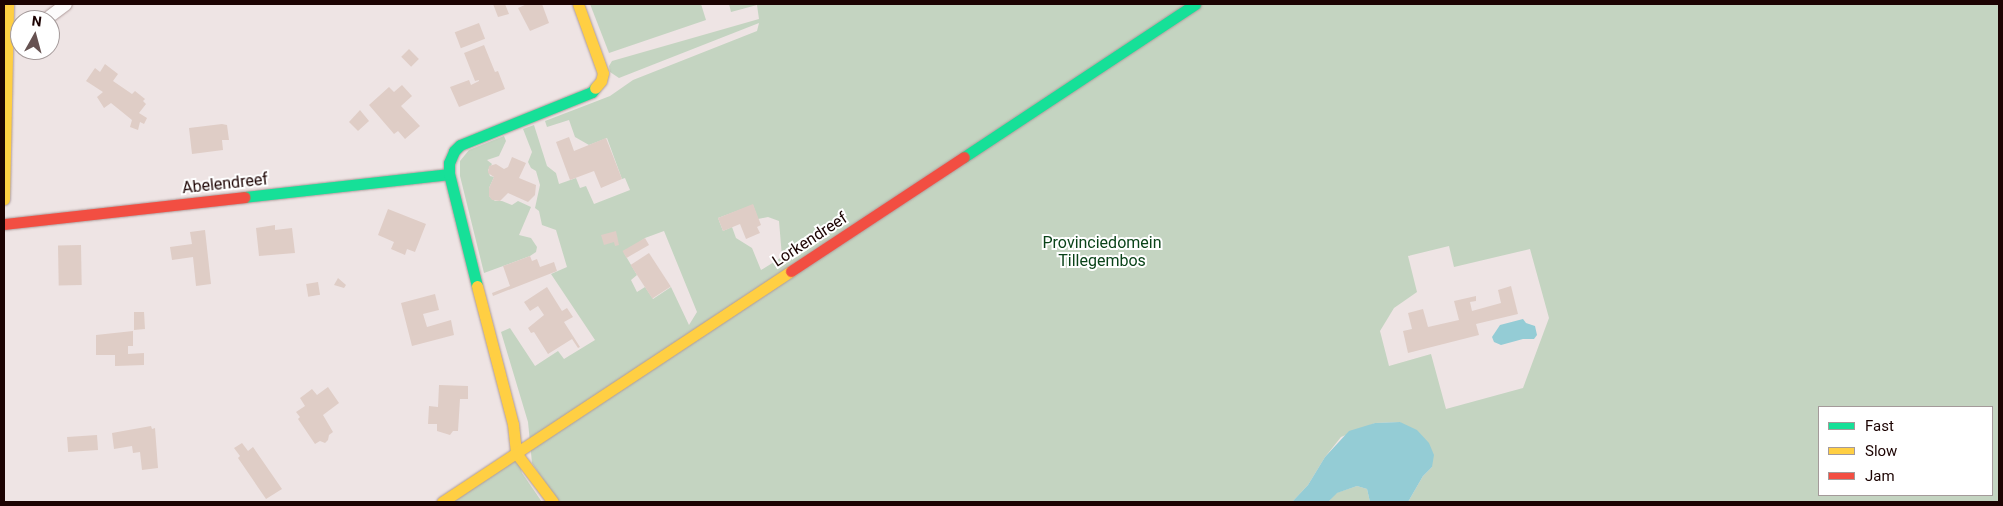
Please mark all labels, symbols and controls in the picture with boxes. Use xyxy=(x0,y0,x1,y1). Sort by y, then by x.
north arrow xyxy=(10,10,60,60)
text: N xyxy=(31,13,43,30)
street label: Abelendreef xyxy=(181,170,269,198)
street label: Lorkendreef xyxy=(769,209,851,271)
park label: Provinciedomein Tillegembos xyxy=(1043,233,1161,271)
legend xyxy=(1818,406,1993,496)
text: Fast xyxy=(1865,417,1894,435)
text: Slow xyxy=(1865,442,1897,460)
text: Jam xyxy=(1865,467,1895,485)

